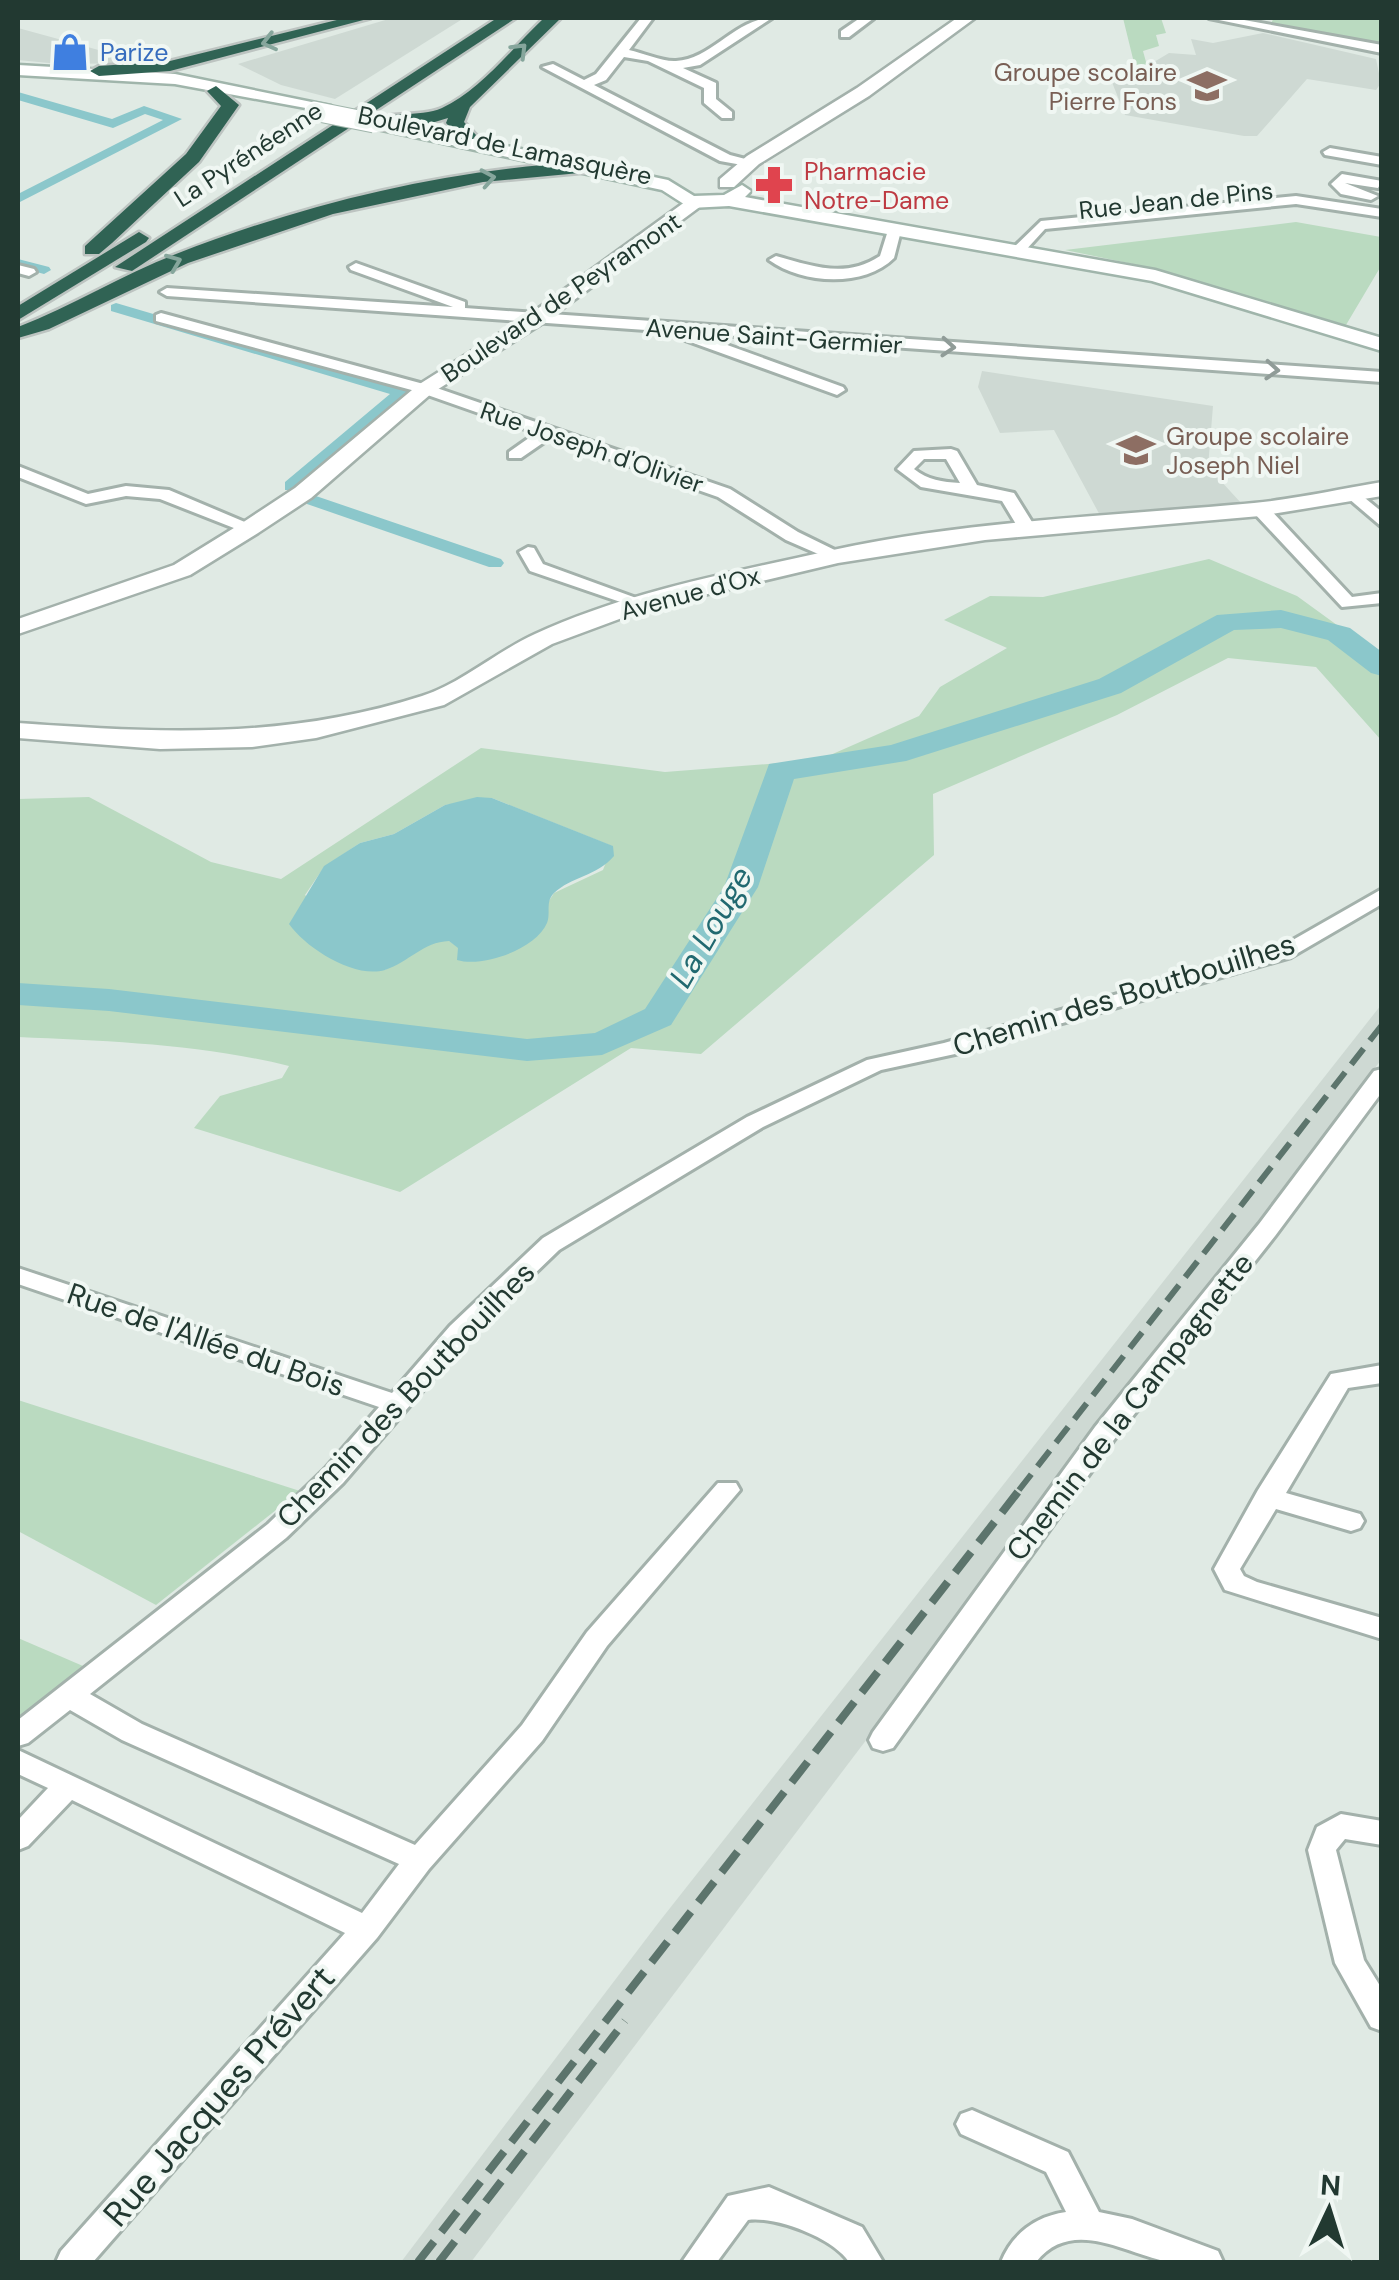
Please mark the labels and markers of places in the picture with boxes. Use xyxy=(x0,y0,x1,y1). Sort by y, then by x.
shop icon: Parize xyxy=(49,31,91,73)
place label: Parize xyxy=(100,36,168,69)
place label: Groupe scolaire Pierre Fons xyxy=(994,56,1177,118)
school or university icon: Groupe scolaire Pierre Fons xyxy=(1186,65,1228,107)
place label: Pharmacie Notre-Dame xyxy=(804,155,949,217)
pharmacy icon: Pharmacie Notre-Dame xyxy=(753,164,795,206)
place label: Groupe scolaire Joseph Niel xyxy=(1166,420,1349,482)
school or university icon: Groupe scolaire Joseph Niel xyxy=(1115,429,1157,471)

